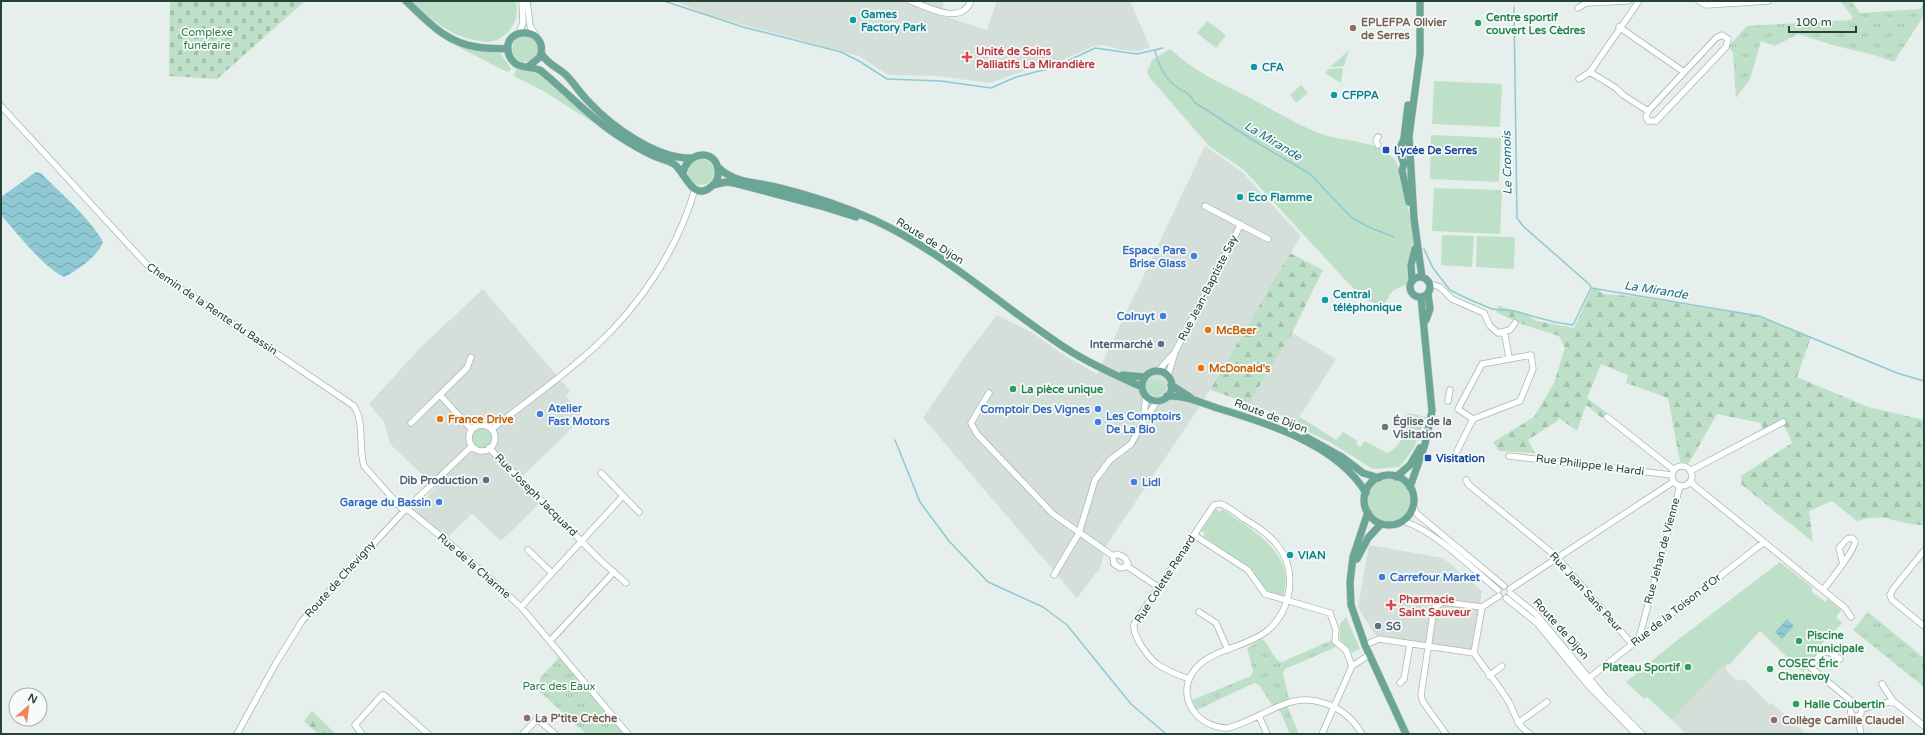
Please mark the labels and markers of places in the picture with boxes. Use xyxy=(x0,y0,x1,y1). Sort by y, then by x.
place label: Games Factory Park xyxy=(861,8,926,35)
place label: Centre sportif couvert Les Cèdres xyxy=(1486,11,1586,37)
marker: Games Factory Park xyxy=(848,15,858,25)
place label: EPLEFPA Olivier de Serres xyxy=(1361,16,1448,42)
marker: Centre sportif couvert Les Cèdres xyxy=(1473,18,1483,28)
marker: EPLEFPA Olivier de Serres xyxy=(1348,23,1358,33)
place label: Unité de Soins Palliatifs La Mirandière xyxy=(976,45,1096,71)
marker: Unité de Soins Palliatifs La Mirandière xyxy=(961,51,973,63)
place label: CFA xyxy=(1262,61,1284,74)
marker: CFA xyxy=(1249,62,1259,72)
place label: CFPPA xyxy=(1342,89,1379,102)
marker: CFPPA xyxy=(1329,90,1339,100)
place label: Lycée De Serres xyxy=(1394,144,1478,158)
marker: Lycée De Serres xyxy=(1381,145,1391,155)
place label: Eco Flamme xyxy=(1248,191,1313,204)
marker: Eco Flamme xyxy=(1235,192,1245,202)
place label: Espace Pare Brise Glass xyxy=(1122,244,1187,270)
marker: Espace Pare Brise Glass xyxy=(1189,251,1199,261)
place label: Central téléphonique xyxy=(1332,288,1403,315)
marker: Central téléphonique xyxy=(1320,295,1330,305)
place label: Colruyt xyxy=(1117,310,1156,324)
marker: Colruyt xyxy=(1158,311,1168,321)
place label: McBeer xyxy=(1216,324,1257,337)
marker: McBeer xyxy=(1203,325,1213,335)
place label: Intermarché xyxy=(1090,338,1154,351)
marker: Intermarché xyxy=(1156,339,1166,349)
place label: McDonald's xyxy=(1209,362,1271,375)
marker: McDonald's xyxy=(1196,363,1206,373)
place label: La pièce unique xyxy=(1021,383,1104,397)
marker: La pièce unique xyxy=(1008,384,1018,394)
place label: Atelier Fast Motors xyxy=(548,402,610,428)
place label: Comptoir Des Vignes xyxy=(980,403,1091,417)
marker: Comptoir Des Vignes xyxy=(1093,404,1103,414)
marker: Atelier Fast Motors xyxy=(535,409,545,419)
place label: Les Comptoirs De La Bio xyxy=(1106,410,1182,436)
place label: France Drive xyxy=(448,413,514,426)
marker: France Drive xyxy=(435,414,445,424)
place label: Église de la Visitation xyxy=(1393,414,1452,441)
marker: Les Comptoirs De La Bio xyxy=(1093,417,1103,427)
marker: Église de la Visitation xyxy=(1380,422,1390,432)
place label: Visitation xyxy=(1436,452,1485,465)
marker: Visitation xyxy=(1423,453,1433,463)
place label: Dib Production xyxy=(399,474,478,487)
marker: Dib Production xyxy=(481,475,491,485)
place label: Lidl xyxy=(1142,476,1161,489)
marker: Lidl xyxy=(1129,477,1139,487)
place label: Garage du Bassin xyxy=(340,496,431,510)
marker: Garage du Bassin xyxy=(434,497,444,507)
place label: VIAN xyxy=(1298,549,1326,562)
marker: VIAN xyxy=(1285,550,1295,560)
place label: Carrefour Market xyxy=(1390,571,1481,584)
marker: Carrefour Market xyxy=(1377,572,1387,582)
place label: Pharmacie Saint Sauveur xyxy=(1399,593,1472,619)
marker: Pharmacie Saint Sauveur xyxy=(1386,600,1396,610)
place label: SG xyxy=(1386,620,1401,633)
marker: SG xyxy=(1373,621,1383,631)
place label: Piscine municipale xyxy=(1807,629,1865,656)
marker: Piscine municipale xyxy=(1794,636,1804,646)
place label: COSEC Éric Chenevoy xyxy=(1778,656,1838,684)
place label: Plateau Sportif xyxy=(1602,661,1681,675)
marker: Plateau Sportif xyxy=(1683,662,1693,672)
marker: COSEC Éric Chenevoy xyxy=(1765,664,1775,674)
place label: Halle Coubertin xyxy=(1804,698,1885,711)
marker: Halle Coubertin xyxy=(1791,699,1801,709)
place label: La P’tite Crèche xyxy=(535,712,618,725)
marker: La P’tite Crèche xyxy=(522,713,532,723)
place label: Collège Camille Claudel xyxy=(1782,714,1905,728)
marker: Collège Camille Claudel xyxy=(1769,715,1779,725)

